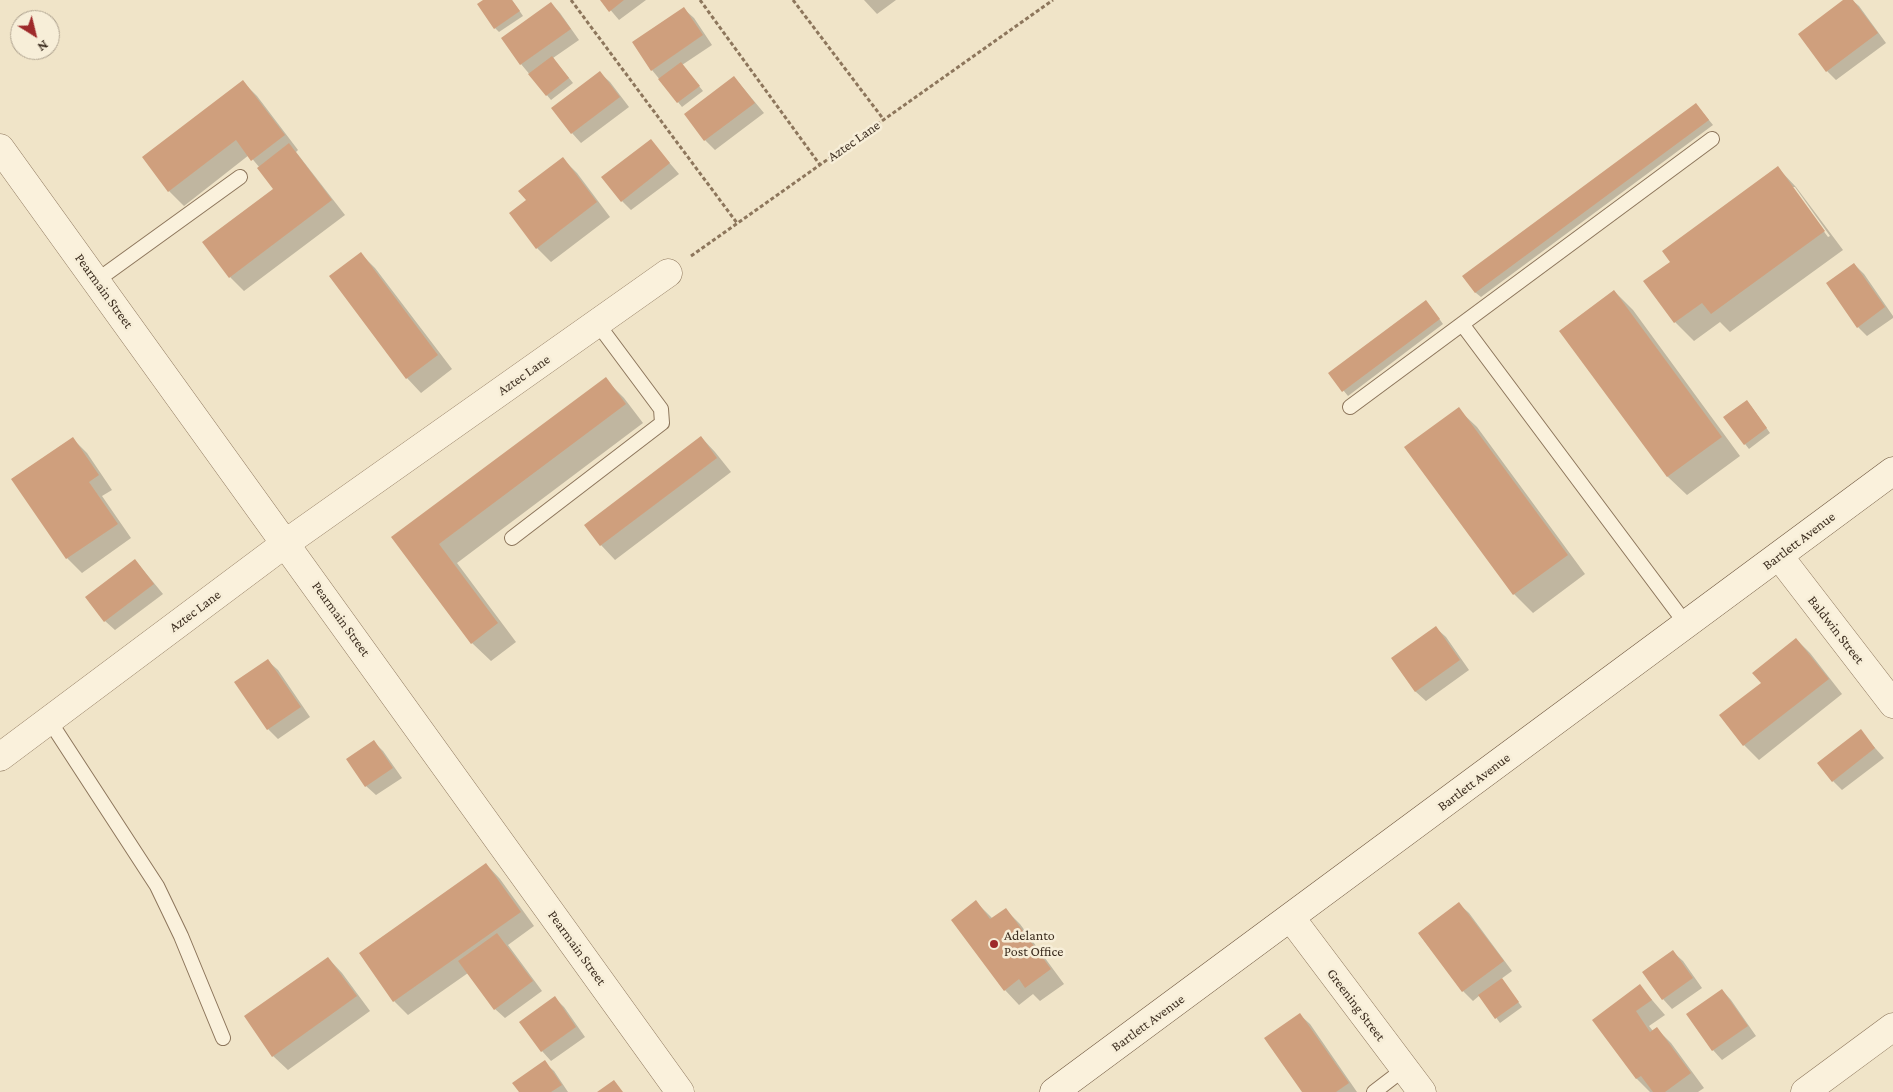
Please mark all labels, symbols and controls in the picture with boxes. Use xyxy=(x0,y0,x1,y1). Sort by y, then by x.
north arrow xyxy=(10,10,60,60)
text: N xyxy=(35,37,52,56)
street label: Aztec Lane xyxy=(825,117,883,165)
street label: Pearmain Street xyxy=(71,250,137,332)
street label: Aztec Lane xyxy=(495,351,553,399)
street label: Bartlett Avenue xyxy=(1759,508,1839,574)
street label: Pearmain Street xyxy=(308,578,374,660)
street label: Aztec Lane xyxy=(166,586,224,636)
street label: Baldwin Street xyxy=(1804,592,1868,668)
street label: Bartlett Avenue xyxy=(1434,749,1514,815)
street label: Pearmain Street xyxy=(544,907,610,989)
place label: Adelanto Post Office xyxy=(1004,928,1063,960)
marker: Adelanto Post Office xyxy=(988,938,1000,950)
street label: Greening Street xyxy=(1323,965,1389,1045)
street label: Bartlett Avenue xyxy=(1108,991,1188,1055)

